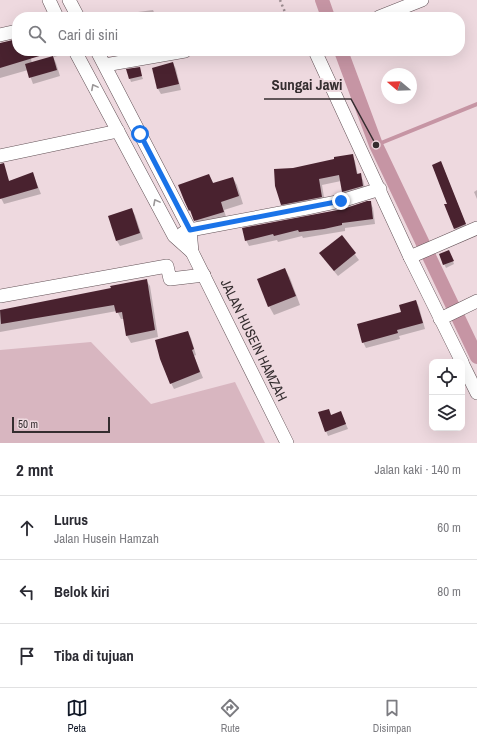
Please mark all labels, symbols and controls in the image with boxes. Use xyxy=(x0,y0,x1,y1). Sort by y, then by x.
search box xyxy=(12,12,465,56)
icon: search xyxy=(26,23,48,45)
text: Cari di sini xyxy=(58,24,118,45)
north arrow xyxy=(381,68,417,104)
callout: Sungai Jawi xyxy=(264,72,351,99)
text: Sungai Jawi xyxy=(271,74,343,95)
one-way arrow xyxy=(92,84,99,91)
route start xyxy=(131,125,149,143)
route end xyxy=(332,192,350,210)
one-way arrow xyxy=(153,198,160,206)
street label: JALAN HUSEIN HAMZAH xyxy=(217,276,291,404)
map controls xyxy=(429,359,465,431)
button: locate xyxy=(429,359,465,395)
button: layers xyxy=(429,395,465,431)
scale bar xyxy=(12,415,110,434)
text: 50 m xyxy=(18,417,38,431)
text: 2 mnt xyxy=(16,458,53,481)
text: Jalan kaki · 140 m xyxy=(374,461,461,478)
text: Lurus xyxy=(54,509,88,530)
icon: ahead xyxy=(16,517,38,539)
text: 60 m xyxy=(437,519,461,536)
text: Jalan Husein Hamzah xyxy=(54,530,159,547)
icon: left xyxy=(16,581,38,603)
text: Belok kiri xyxy=(54,581,109,602)
text: 80 m xyxy=(437,583,461,600)
icon: arrive xyxy=(16,645,38,667)
text: Tiba di tujuan xyxy=(54,645,134,666)
tab: Peta xyxy=(66,697,88,735)
tab: Rute xyxy=(219,697,241,735)
tab: Disimpan xyxy=(373,697,411,735)

